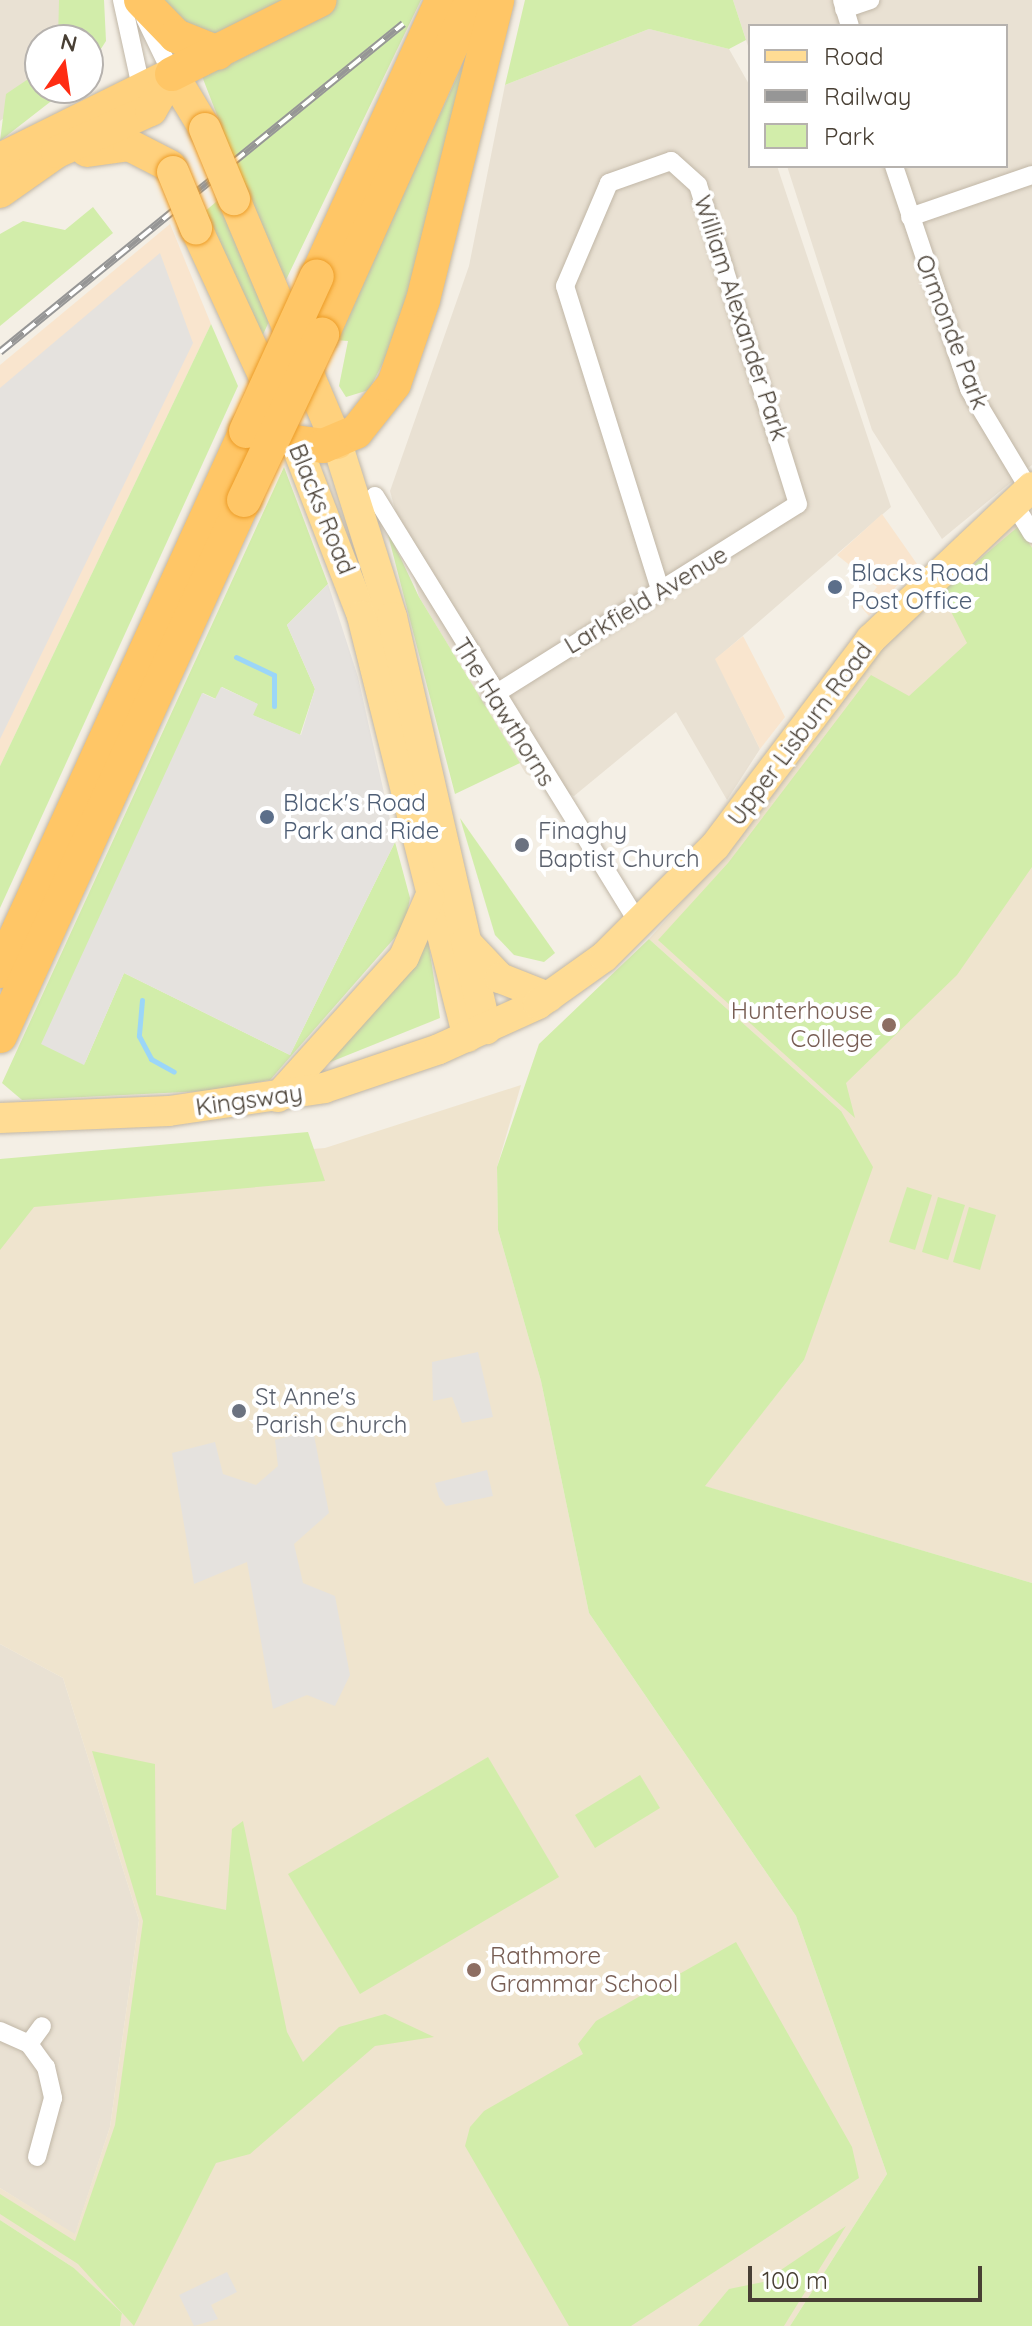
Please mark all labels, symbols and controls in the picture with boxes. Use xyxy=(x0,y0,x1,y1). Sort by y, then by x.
north arrow xyxy=(24,24,104,104)
legend xyxy=(748,24,1008,168)
text: N xyxy=(58,27,80,58)
text: Road xyxy=(824,41,884,71)
text: Railway xyxy=(824,81,911,111)
text: Park xyxy=(824,121,875,151)
street label: William Alexander Park xyxy=(688,192,794,444)
street label: Ormonde Park xyxy=(909,251,995,413)
street label: Blacks Road xyxy=(283,440,361,578)
street label: Larkfield Avenue xyxy=(559,540,733,660)
place label: Blacks Road Post Office xyxy=(851,559,989,615)
marker: Blacks Road Post Office xyxy=(826,578,844,596)
street label: The Hawthorns xyxy=(447,632,561,792)
street label: Upper Lisburn Road xyxy=(722,637,878,831)
place label: Black's Road Park and Ride xyxy=(283,789,439,845)
marker: Black's Road Park and Ride xyxy=(258,808,276,826)
place label: Finaghy Baptist Church xyxy=(538,817,700,873)
marker: Finaghy Baptist Church xyxy=(513,836,531,854)
place label: Hunterhouse College xyxy=(731,997,873,1053)
marker: Hunterhouse College xyxy=(880,1016,898,1034)
street label: Kingsway xyxy=(194,1078,304,1122)
place label: St Anne's Parish Church xyxy=(255,1383,407,1439)
marker: St Anne's Parish Church xyxy=(230,1402,248,1420)
place label: Rathmore Grammar School xyxy=(490,1942,678,1998)
marker: Rathmore Grammar School xyxy=(465,1961,483,1979)
scale bar xyxy=(752,2250,986,2300)
text: 100 m xyxy=(762,2265,828,2295)

